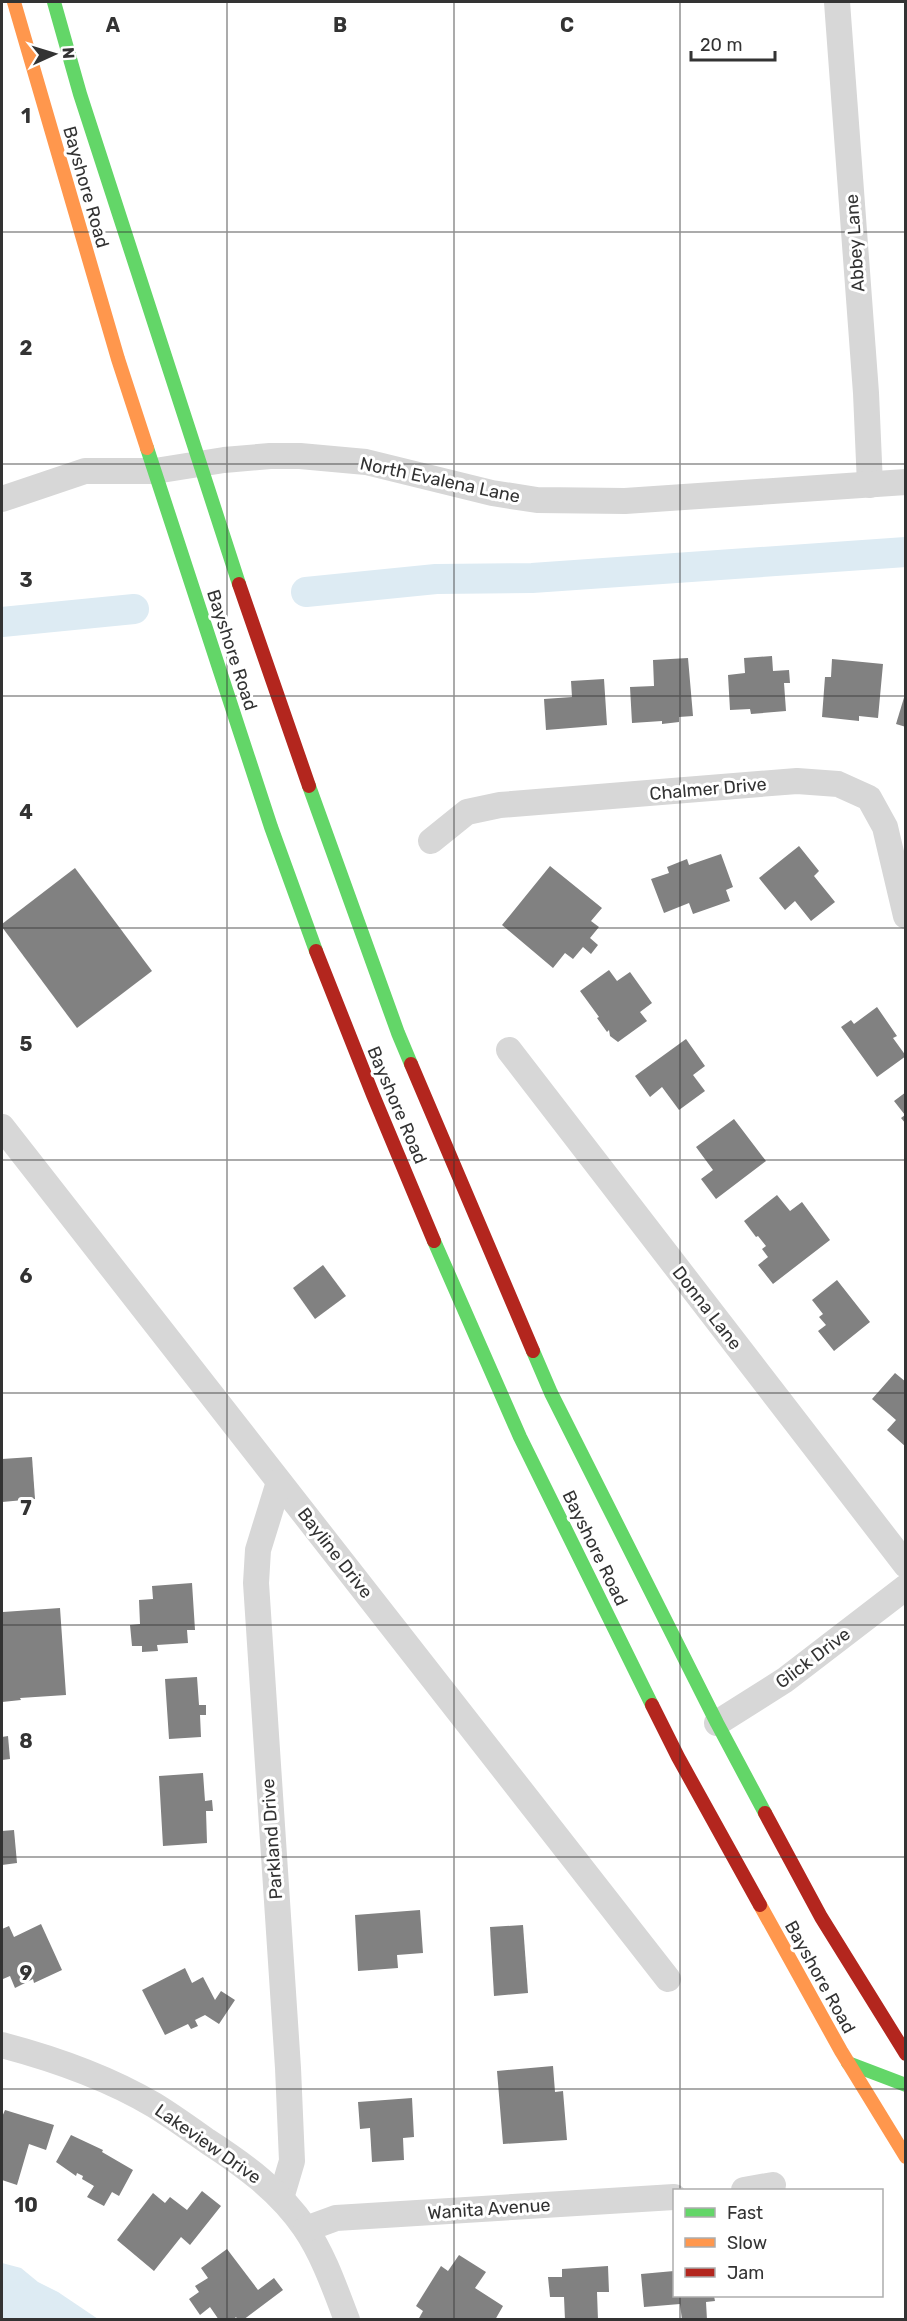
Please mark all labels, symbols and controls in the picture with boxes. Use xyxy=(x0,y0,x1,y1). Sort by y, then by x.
text: A xyxy=(106,13,121,37)
text: B xyxy=(333,13,347,37)
text: C xyxy=(560,13,574,37)
north arrow xyxy=(24,24,84,84)
scale bar xyxy=(691,24,775,62)
text: 20 m xyxy=(700,34,742,56)
text: N xyxy=(59,47,78,59)
text: 1 xyxy=(21,104,31,128)
street label: Bayshore Road xyxy=(58,124,114,250)
street label: Abbey Lane xyxy=(841,193,869,293)
text: 2 xyxy=(20,336,33,360)
street label: North Evalena Lane xyxy=(358,452,522,508)
text: 3 xyxy=(19,568,33,592)
street label: Bayshore Road xyxy=(202,587,262,713)
street label: Chalmer Drive xyxy=(649,773,767,805)
text: 4 xyxy=(19,800,33,824)
text: 5 xyxy=(20,1032,33,1056)
street label: Bayshore Road xyxy=(362,1043,432,1167)
street label: Donna Lane xyxy=(668,1262,746,1354)
text: 6 xyxy=(19,1264,33,1288)
street label: Bayshore Road xyxy=(558,1487,632,1609)
text: 7 xyxy=(20,1496,32,1520)
street label: Bayline Drive xyxy=(293,1503,377,1603)
street label: Glick Drive xyxy=(771,1623,855,1693)
text: 8 xyxy=(19,1729,33,1753)
street label: Parkland Drive xyxy=(257,1778,287,1900)
street label: Bayshore Road xyxy=(780,1917,860,2037)
text: 9 xyxy=(20,1961,33,1985)
street label: Lakeview Drive xyxy=(151,2099,265,2189)
legend xyxy=(673,2189,883,2297)
text: 10 xyxy=(14,2193,38,2217)
street label: Wanita Avenue xyxy=(427,2194,551,2224)
text: Fast xyxy=(727,2202,763,2224)
text: Slow xyxy=(727,2232,767,2254)
text: Jam xyxy=(727,2262,764,2284)

